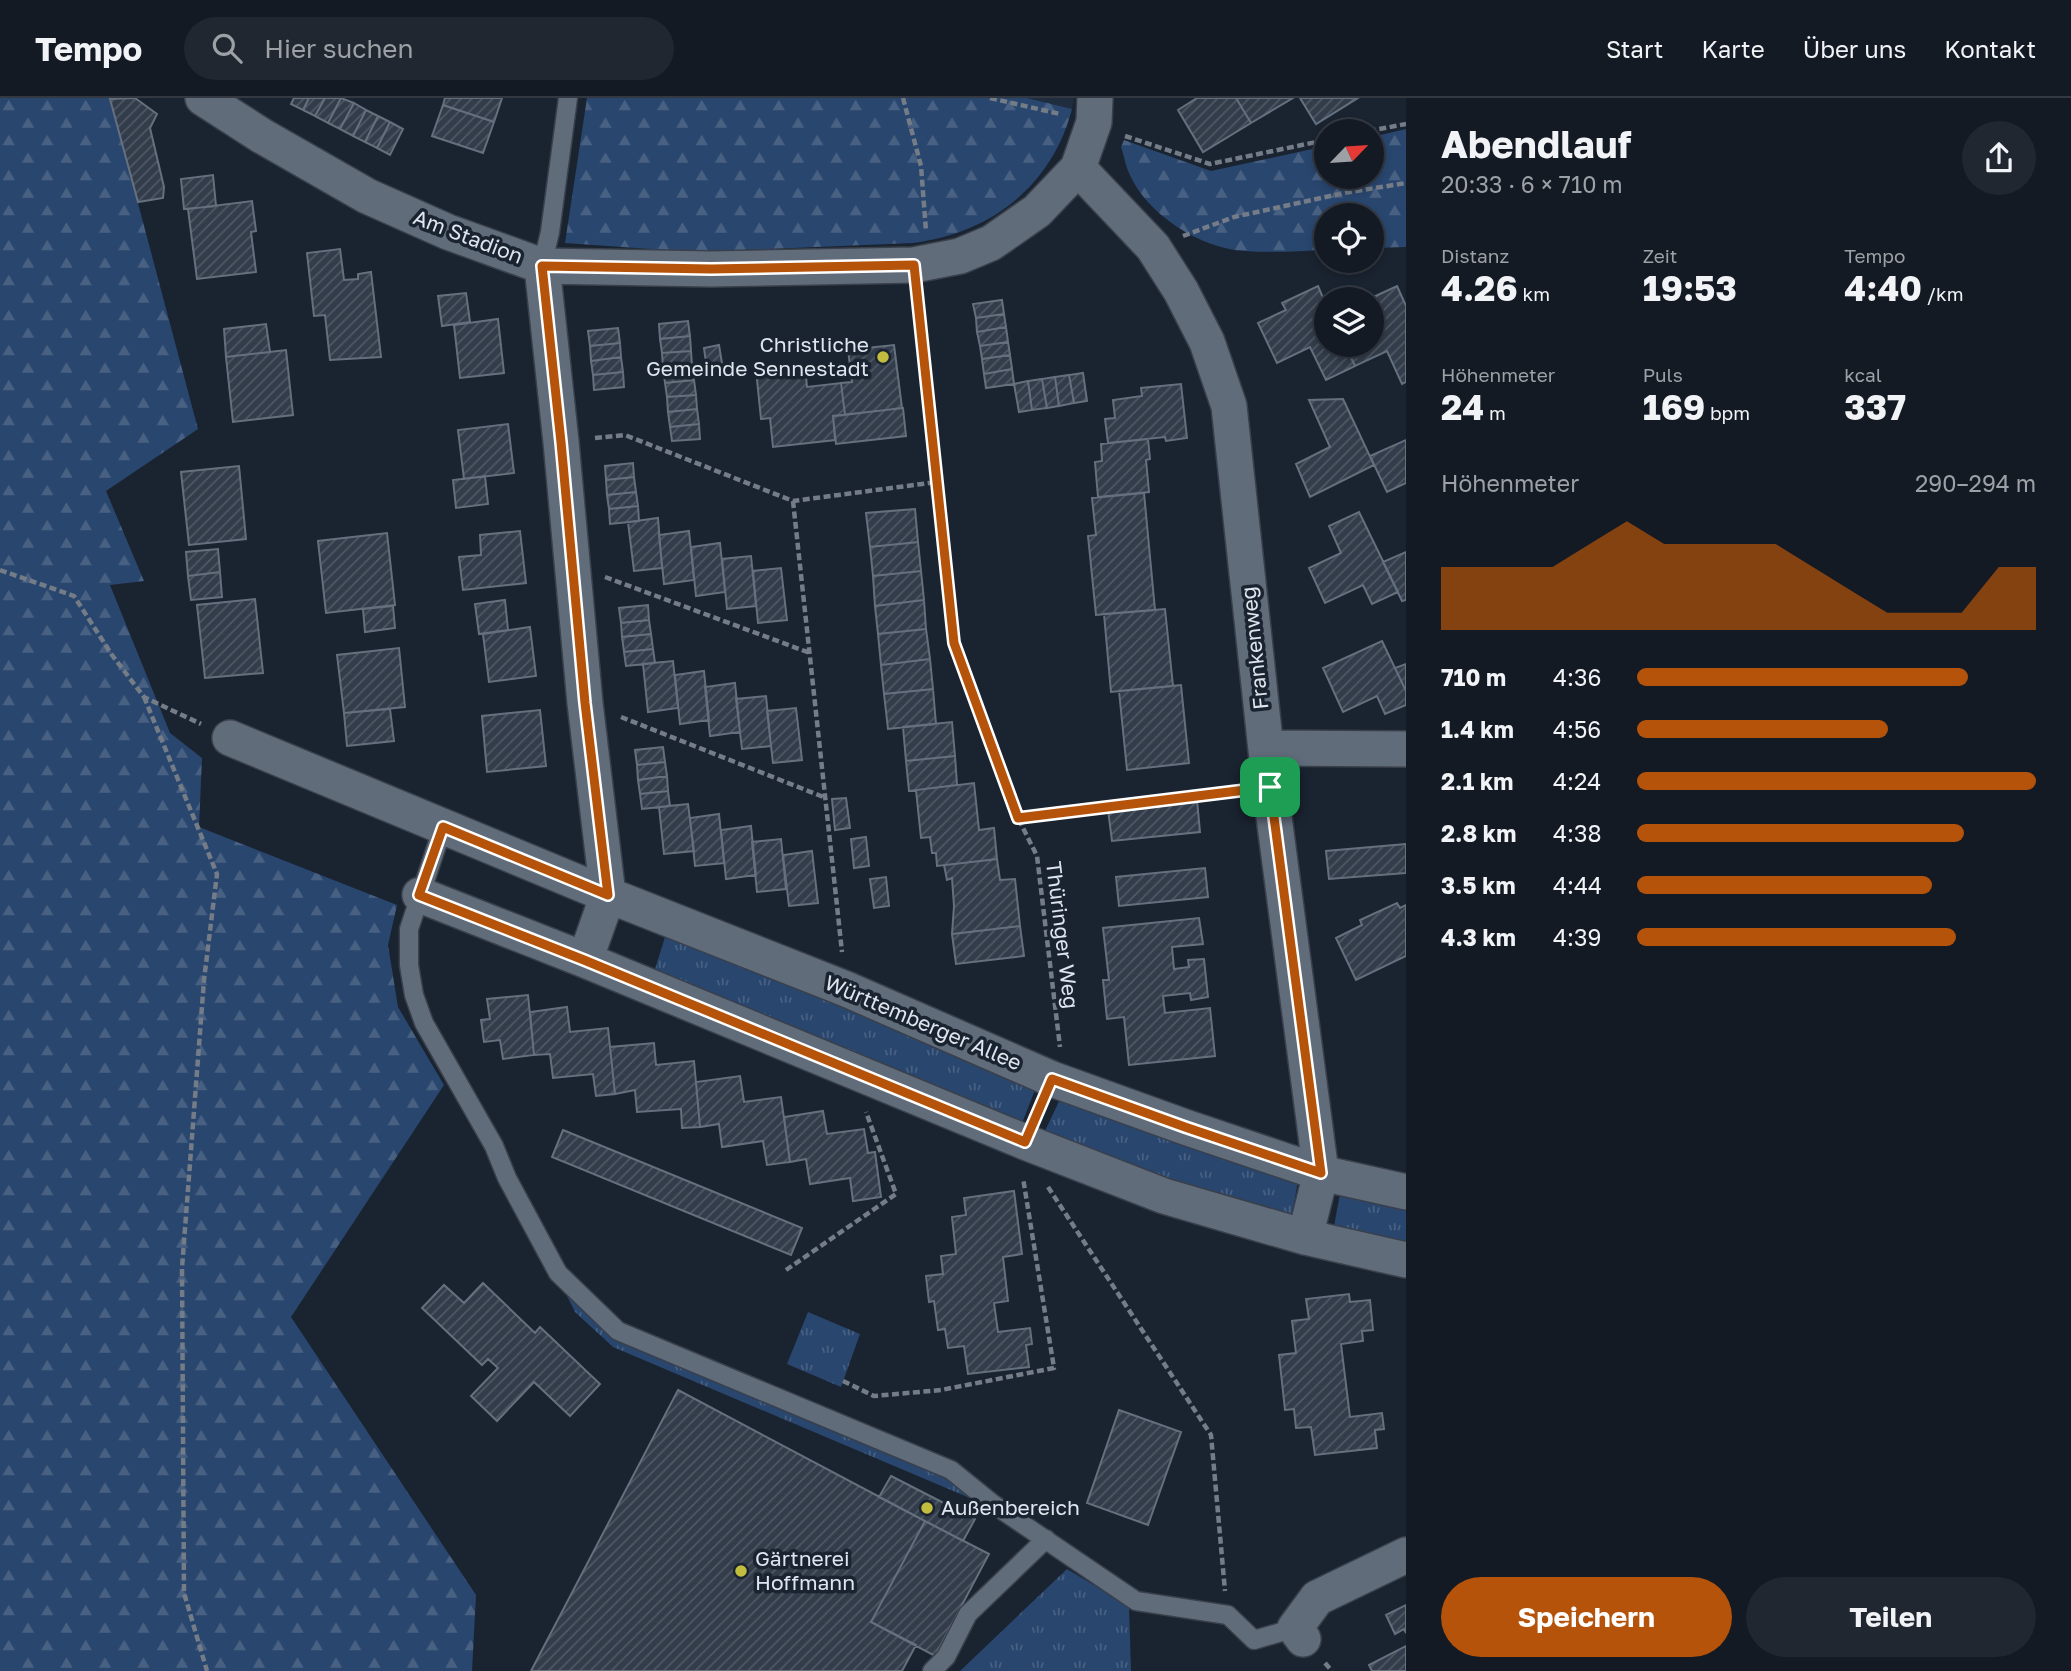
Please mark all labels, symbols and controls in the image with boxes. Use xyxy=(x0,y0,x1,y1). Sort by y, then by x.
search box xyxy=(184,17,674,80)
text: Tempo xyxy=(35,29,142,68)
icon: search xyxy=(208,29,246,67)
text: Hier suchen xyxy=(264,33,413,64)
text: Start xyxy=(1606,34,1663,63)
text: Karte xyxy=(1701,34,1765,63)
text: Über uns xyxy=(1803,34,1906,63)
text: Kontakt xyxy=(1944,34,2036,63)
north arrow xyxy=(1314,119,1384,189)
map controls xyxy=(1314,119,1384,357)
text: Abendlauf xyxy=(1441,121,1631,166)
button: share xyxy=(1962,121,2036,195)
text: 20:33 · 6 × 710 m xyxy=(1441,170,1623,198)
street label: Am Stadion xyxy=(410,203,527,269)
button: locate xyxy=(1314,203,1384,273)
text: Distanz xyxy=(1441,244,1509,267)
text: Zeit xyxy=(1643,244,1677,267)
text: Tempo xyxy=(1844,244,1905,267)
text: 4.26 xyxy=(1441,267,1518,309)
text: 19:53 xyxy=(1643,267,1737,309)
text: 4:40 xyxy=(1844,267,1922,309)
text: km xyxy=(1518,282,1550,305)
text: /km xyxy=(1922,282,1963,305)
button: layers xyxy=(1314,287,1384,357)
place label: Christliche Gemeinde Sennestadt xyxy=(646,331,869,381)
marker: Christliche Gemeinde Sennestadt xyxy=(875,349,891,365)
text: Höhenmeter xyxy=(1441,363,1555,386)
text: Puls xyxy=(1643,363,1683,386)
text: kcal xyxy=(1844,363,1882,386)
text: 24 xyxy=(1441,386,1484,428)
text: 169 xyxy=(1643,386,1705,428)
text: 337 xyxy=(1844,386,1906,428)
text: m xyxy=(1484,401,1506,424)
text: bpm xyxy=(1705,401,1750,424)
text: Höhenmeter xyxy=(1441,469,1579,497)
text: 290–294 m xyxy=(1915,469,2036,497)
street label: Frankenweg xyxy=(1235,585,1273,711)
text: 710 m xyxy=(1441,663,1506,691)
text: 4:36 xyxy=(1553,663,1601,691)
text: 1.4 km xyxy=(1441,715,1514,743)
text: 4:56 xyxy=(1553,715,1601,743)
pin xyxy=(1240,757,1300,817)
text: 2.1 km xyxy=(1441,767,1513,795)
text: 4:24 xyxy=(1553,767,1601,795)
icon: arrive xyxy=(1251,768,1289,806)
text: 2.8 km xyxy=(1441,819,1516,847)
text: 4:38 xyxy=(1553,819,1601,847)
street label: Thüringer Weg xyxy=(1041,860,1085,1010)
text: 3.5 km xyxy=(1441,871,1516,899)
text: 4:44 xyxy=(1553,871,1602,899)
text: 4.3 km xyxy=(1441,923,1516,951)
text: 4:39 xyxy=(1553,923,1601,951)
street label: Württemberger Allee xyxy=(821,969,1026,1075)
place label: Außenbereich xyxy=(941,1494,1080,1520)
marker: Außenbereich xyxy=(919,1500,935,1516)
place label: Gärtnerei Hoffmann xyxy=(755,1545,855,1595)
marker: Gärtnerei Hoffmann xyxy=(733,1563,749,1579)
button: Speichern xyxy=(1441,1577,1732,1657)
button: Teilen xyxy=(1746,1577,2036,1657)

